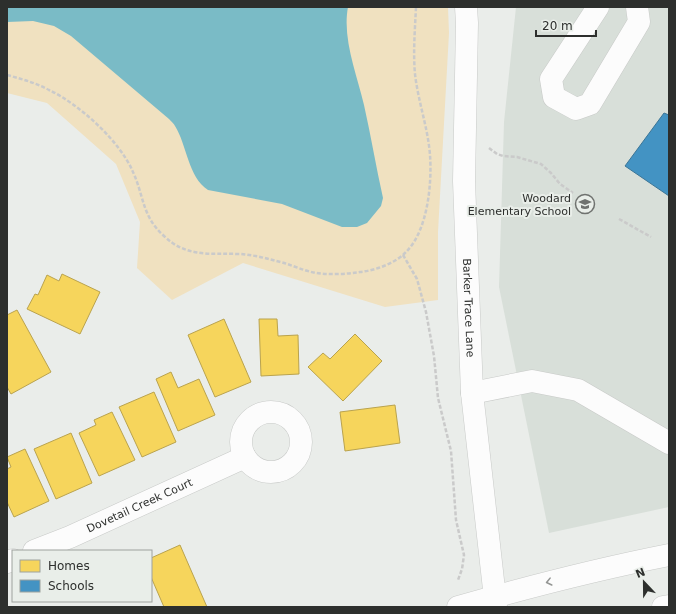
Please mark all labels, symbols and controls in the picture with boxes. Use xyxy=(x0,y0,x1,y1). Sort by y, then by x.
scale bar xyxy=(536,12,596,38)
text: 20 m xyxy=(542,19,573,33)
place label: Woodard Elementary School xyxy=(468,192,571,218)
school or university icon: Woodard Elementary School xyxy=(574,193,596,215)
street label: Barker Trace Lane xyxy=(460,258,477,358)
street label: Dovetail Creek Court xyxy=(85,476,195,535)
legend xyxy=(12,550,152,602)
text: Homes xyxy=(48,559,90,573)
north arrow xyxy=(624,562,664,602)
text: N xyxy=(634,565,647,581)
one-way arrow xyxy=(545,577,552,585)
text: Schools xyxy=(48,579,94,593)

